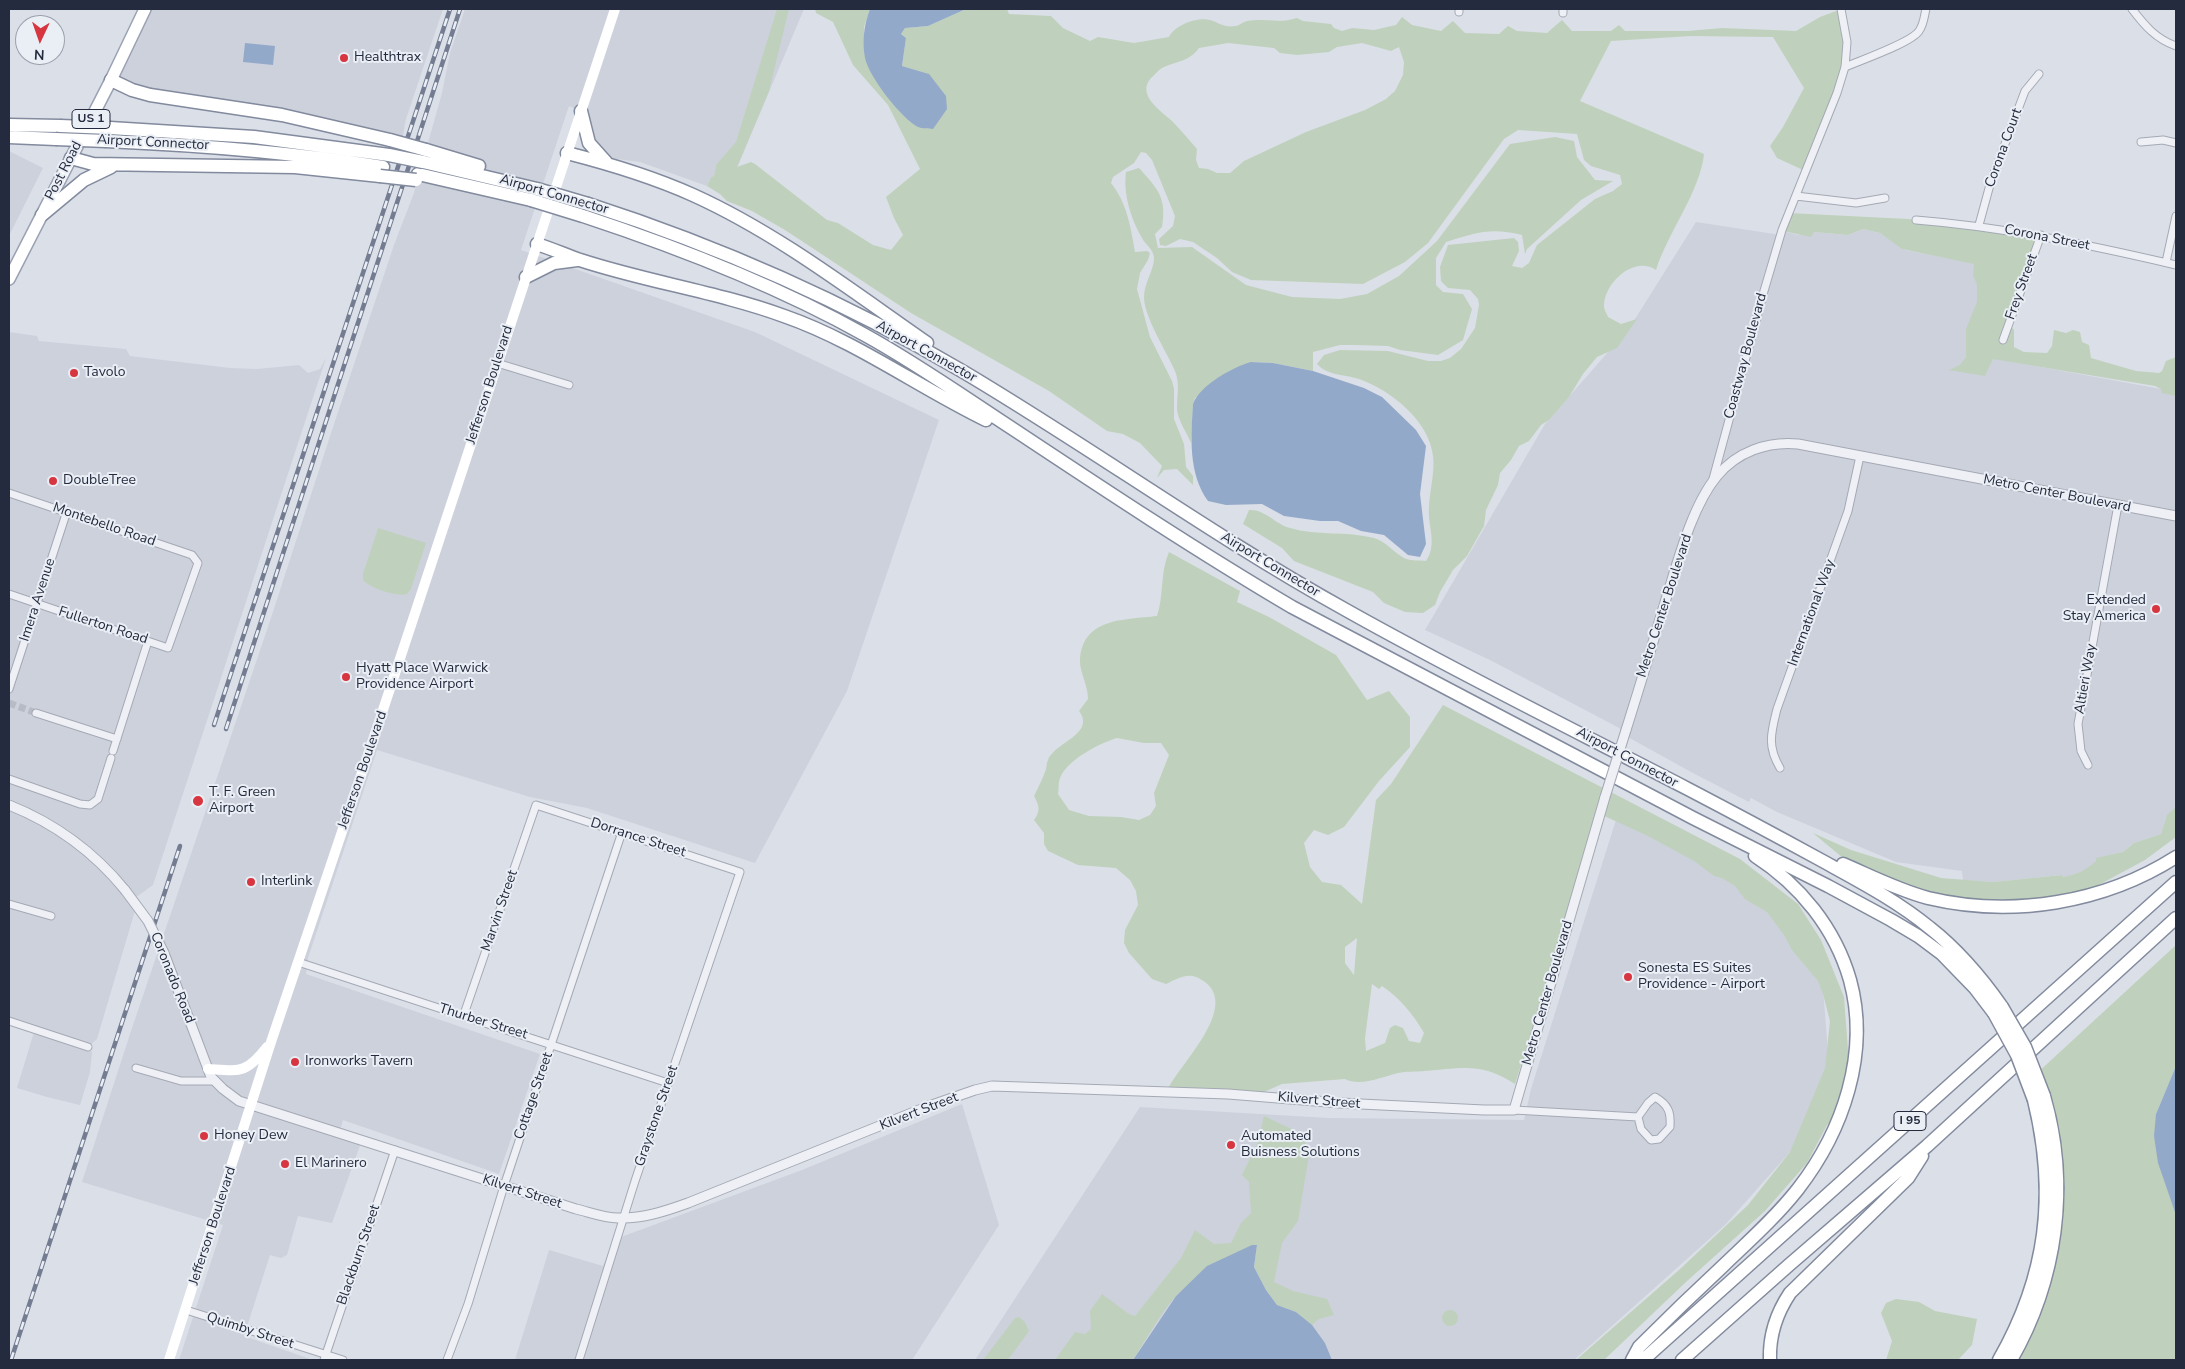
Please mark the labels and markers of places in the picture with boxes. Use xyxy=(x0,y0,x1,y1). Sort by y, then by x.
place label: Healthtrax xyxy=(354,50,421,66)
marker: Healthtrax xyxy=(338,52,350,64)
place label: Tavolo xyxy=(84,365,125,381)
marker: Tavolo xyxy=(68,367,80,379)
place label: DoubleTree xyxy=(63,473,136,489)
marker: DoubleTree xyxy=(47,475,59,487)
place label: Extended Stay America xyxy=(2063,593,2146,626)
marker: Extended Stay America xyxy=(2150,603,2162,615)
place label: Hyatt Place Warwick Providence Airport xyxy=(356,661,488,694)
marker: Hyatt Place Warwick Providence Airport xyxy=(340,671,352,683)
place label: T. F. Green Airport xyxy=(209,785,275,818)
marker: T. F. Green Airport xyxy=(191,794,205,808)
place label: Interlink xyxy=(261,874,312,890)
marker: Interlink xyxy=(245,876,257,888)
place label: Sonesta ES Suites Providence - Airport xyxy=(1638,961,1765,994)
marker: Sonesta ES Suites Providence - Airport xyxy=(1622,971,1634,983)
place label: Ironworks Tavern xyxy=(305,1054,413,1070)
marker: Ironworks Tavern xyxy=(289,1056,301,1068)
place label: Honey Dew xyxy=(214,1128,288,1144)
place label: Automated Buisness Solutions xyxy=(1241,1129,1360,1162)
marker: Honey Dew xyxy=(198,1130,210,1142)
marker: Automated Buisness Solutions xyxy=(1225,1139,1237,1151)
place label: El Marinero xyxy=(295,1156,367,1172)
marker: El Marinero xyxy=(279,1158,291,1170)

